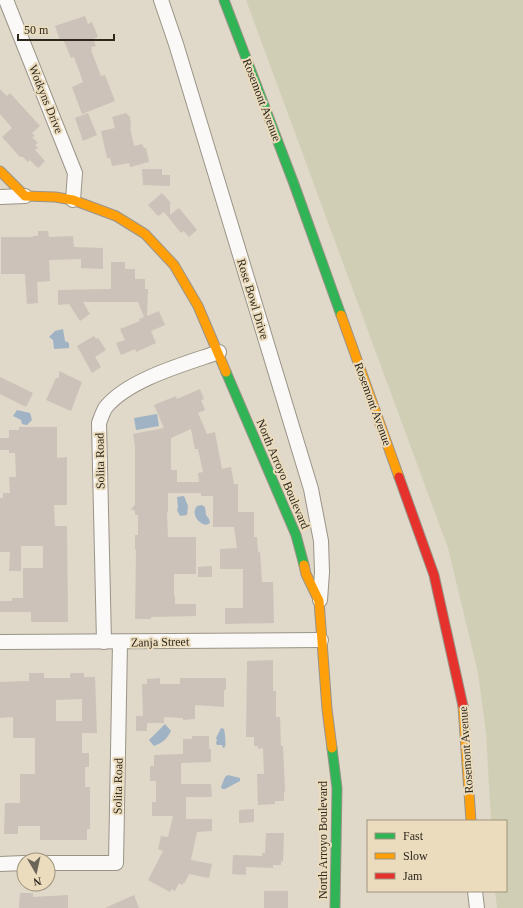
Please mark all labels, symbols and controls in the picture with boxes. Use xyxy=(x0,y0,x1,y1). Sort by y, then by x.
scale bar xyxy=(18,16,114,42)
text: 50 m xyxy=(24,23,49,37)
street label: Rosemont Avenue xyxy=(240,57,284,143)
street label: Wotkyns Drive xyxy=(26,63,66,135)
street label: Rose Bowl Drive xyxy=(234,257,272,341)
street label: Rosemont Avenue xyxy=(351,361,395,447)
street label: North Arroyo Boulevard xyxy=(254,417,312,531)
street label: Solita Road xyxy=(93,433,107,489)
street label: Zanja Street xyxy=(131,634,190,650)
street label: Rosemont Avenue xyxy=(456,706,476,794)
street label: Solita Road xyxy=(111,758,125,814)
street label: North Arroyo Boulevard xyxy=(316,781,330,899)
legend xyxy=(367,820,507,892)
text: Fast xyxy=(403,829,424,843)
text: Slow xyxy=(403,849,428,863)
north arrow xyxy=(16,852,56,892)
text: Jam xyxy=(403,869,423,883)
text: N xyxy=(33,875,42,888)

